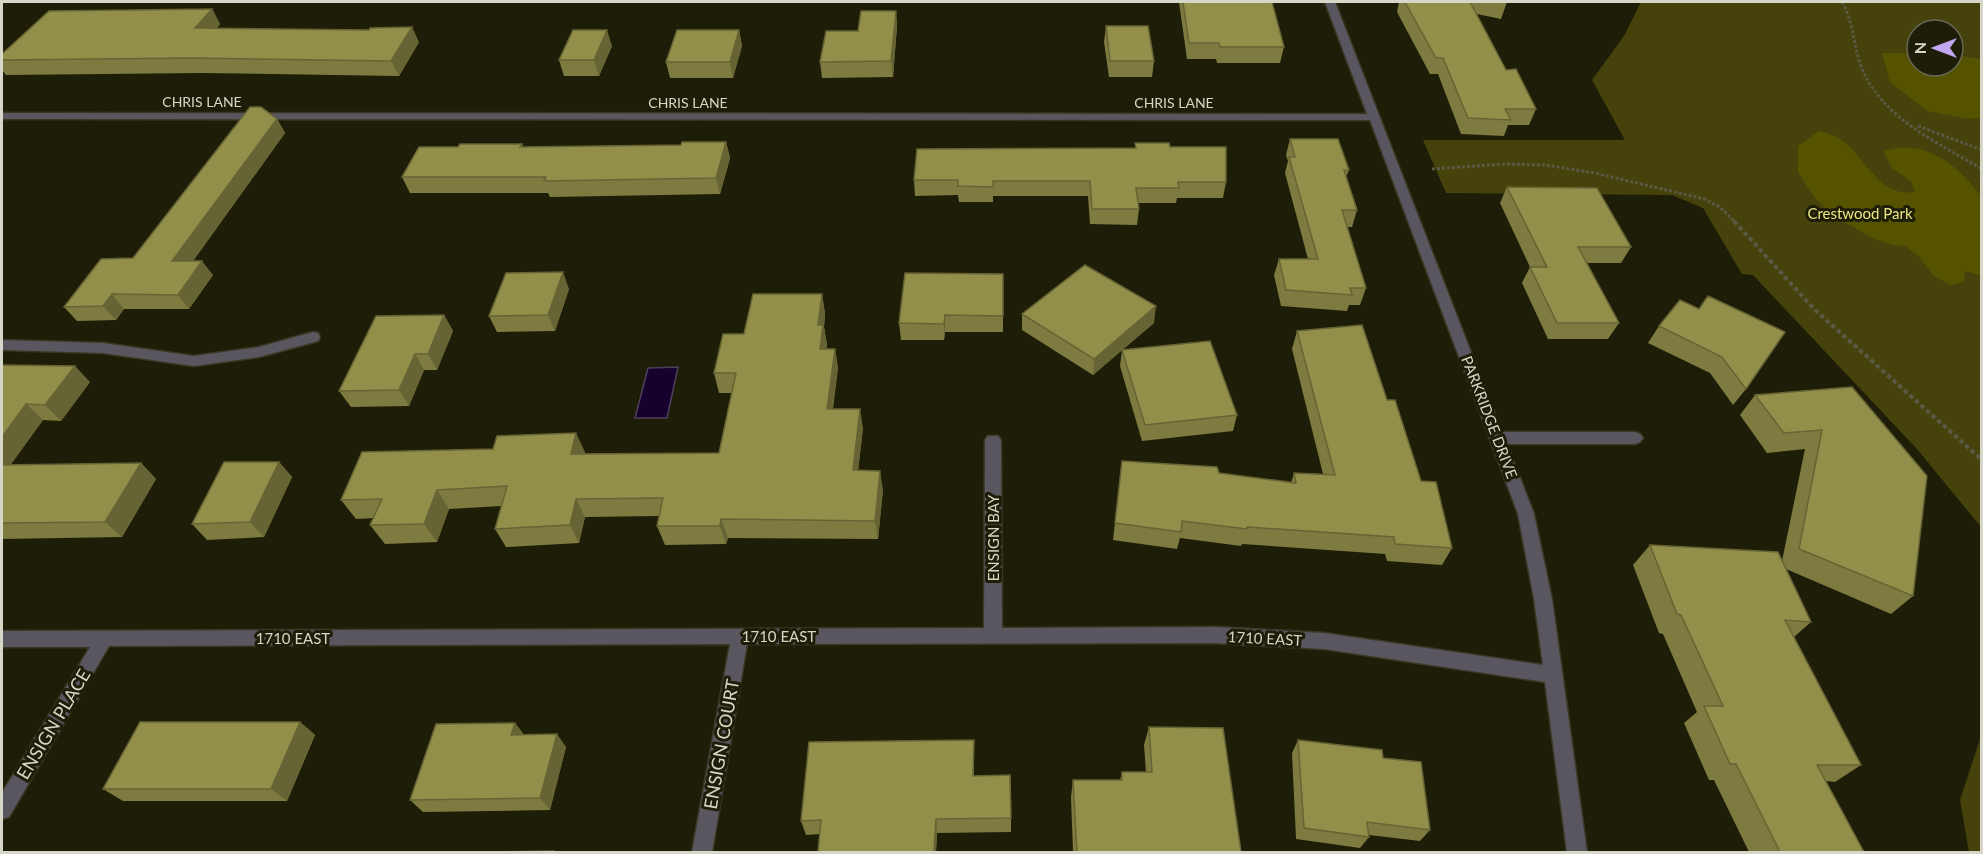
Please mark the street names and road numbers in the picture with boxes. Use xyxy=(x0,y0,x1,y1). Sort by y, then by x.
street label: CHRIS LANE xyxy=(162,93,242,110)
street label: CHRIS LANE xyxy=(648,94,728,111)
street label: CHRIS LANE xyxy=(1134,94,1214,111)
street label: PARKRIDGE DRIVE xyxy=(1458,353,1522,481)
street label: ENSIGN BAY xyxy=(984,494,1002,581)
street label: 1710 EAST xyxy=(742,627,816,645)
street label: 1710 EAST xyxy=(1227,627,1303,649)
street label: 1710 EAST xyxy=(256,629,330,647)
street label: ENSIGN PLACE xyxy=(11,665,95,783)
street label: ENSIGN COURT xyxy=(699,677,743,811)

